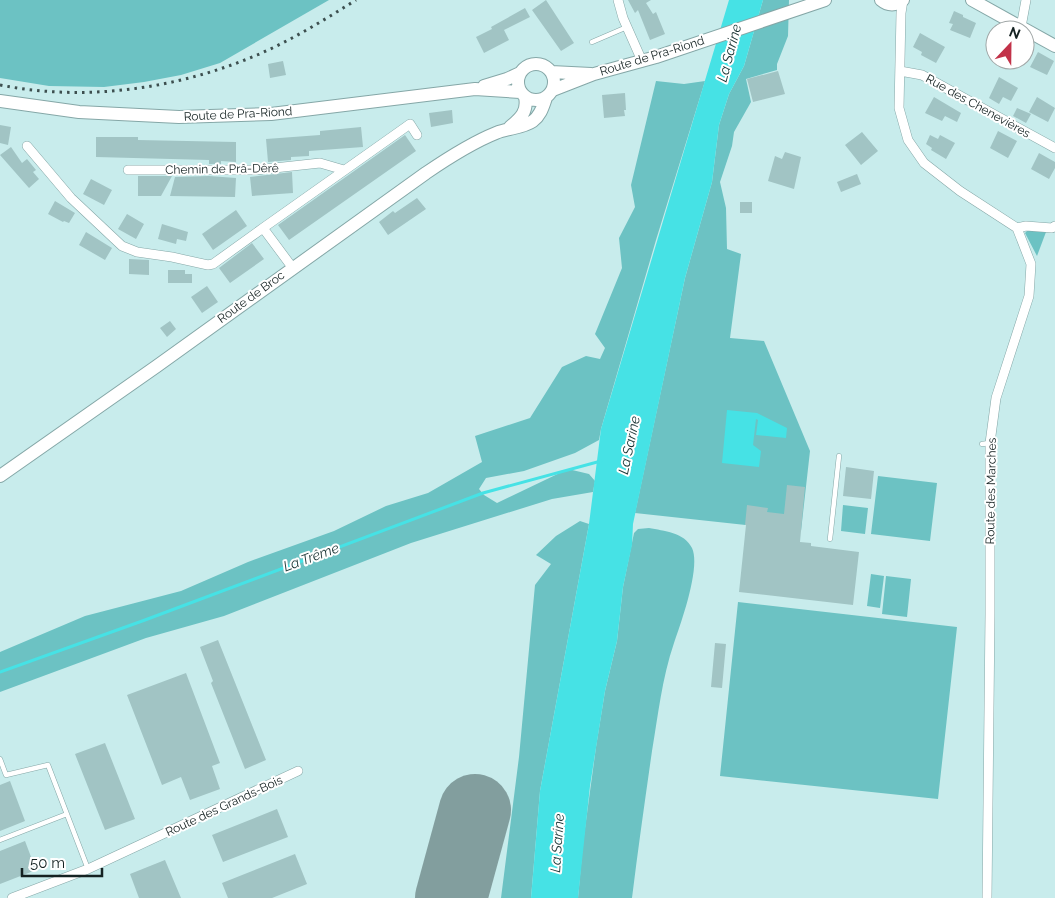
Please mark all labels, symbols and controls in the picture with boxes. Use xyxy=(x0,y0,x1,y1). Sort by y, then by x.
north arrow xyxy=(985,20,1035,70)
water label: La Sarine xyxy=(714,22,744,84)
text: N xyxy=(1007,24,1023,42)
street label: Route de Pra-Riond xyxy=(598,33,706,79)
street label: Rue des Chenevières xyxy=(923,71,1033,141)
street label: Route de Pra-Riond xyxy=(183,104,293,124)
street label: Chemin de Prâ-Dêrê xyxy=(165,161,279,177)
street label: Route de Broc xyxy=(215,268,287,326)
water label: La Sarine xyxy=(615,414,643,476)
street label: Route des Marches xyxy=(983,437,999,544)
water label: La Trême xyxy=(281,539,341,574)
street label: Route des Grands-Bois xyxy=(163,773,285,839)
water label: La Sarine xyxy=(547,813,567,873)
scale bar xyxy=(22,846,102,878)
text: 50 m xyxy=(30,854,65,872)

